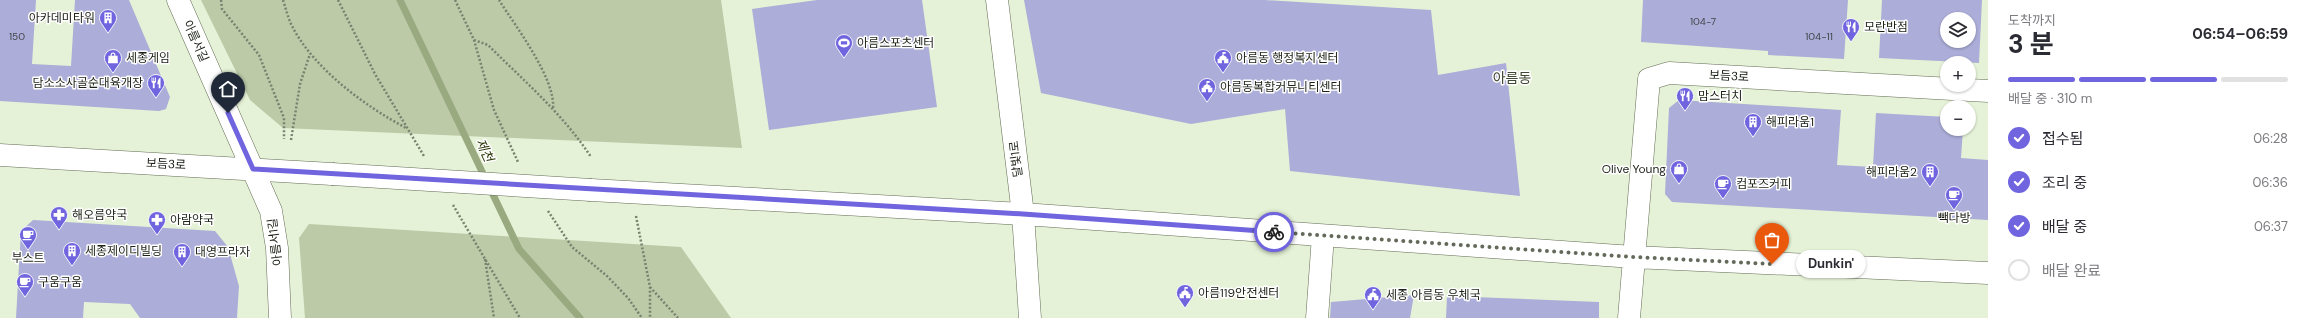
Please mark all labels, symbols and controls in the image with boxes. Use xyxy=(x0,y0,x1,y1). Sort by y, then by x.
building icon: 아카데미타워 xyxy=(98,8,118,33)
place label: 아카데미타워 xyxy=(29,10,95,26)
map controls xyxy=(1940,12,1976,136)
button: layers xyxy=(1940,12,1976,48)
text: 도착까지 xyxy=(2008,12,2056,29)
house number: 104-7 xyxy=(1690,15,1716,28)
restaurant icon: 모란반점 xyxy=(1841,17,1861,42)
street label: 아름서길 xyxy=(180,18,212,64)
place label: 모란반점 xyxy=(1864,19,1908,35)
text: 06:54–06:59 xyxy=(2192,24,2288,44)
text: 3 분 xyxy=(2008,27,2054,61)
house number: 150 xyxy=(9,30,25,43)
house number: 104-11 xyxy=(1805,30,1833,43)
sports icon: 아름스포츠센터 xyxy=(834,33,854,58)
place label: 아름스포츠센터 xyxy=(857,35,934,51)
shop icon: 세종게임 xyxy=(103,48,123,73)
public building icon: 아름동 행정복지센터 xyxy=(1213,48,1233,73)
place label: 세종게임 xyxy=(126,50,170,66)
place label: 아름동 행정복지센터 xyxy=(1236,50,1339,66)
button: + xyxy=(1940,56,1976,92)
street label: 보듬3로 xyxy=(1708,67,1750,85)
district label: 아름동 xyxy=(1493,69,1531,87)
pin xyxy=(211,72,245,113)
restaurant icon: 담소소사골순대육개장 xyxy=(146,73,166,98)
place label: 담소소사골순대육개장 xyxy=(33,75,143,91)
public building icon: 아름동복합커뮤니티센터 xyxy=(1197,77,1217,102)
icon: home xyxy=(217,78,239,100)
place label: 아름동복합커뮤니티센터 xyxy=(1220,79,1341,95)
restaurant icon: 맘스터치 xyxy=(1675,86,1695,111)
place label: 맘스터치 xyxy=(1698,88,1742,104)
text: 배달 중 · 310 m xyxy=(2008,90,2092,107)
button: − xyxy=(1940,100,1976,136)
building icon: 해피라움1 xyxy=(1743,112,1763,137)
place label: 해피라움1 xyxy=(1766,114,1814,130)
icon: check xyxy=(2008,127,2030,149)
text: 접수됨 xyxy=(2042,129,2083,149)
text: 06:28 xyxy=(2253,130,2288,147)
water label: 제천 xyxy=(472,136,498,166)
street label: 달빛1로 xyxy=(1006,140,1026,178)
street label: 보듬3로 xyxy=(145,155,187,173)
shop icon: Olive Young xyxy=(1669,159,1689,184)
place label: Olive Young xyxy=(1602,161,1666,177)
building icon: 해피라움2 xyxy=(1920,162,1940,187)
place label: 해피라움2 xyxy=(1866,164,1917,180)
icon: check xyxy=(2008,171,2030,193)
text: 조리 중 xyxy=(2042,173,2087,193)
cafe icon: 컴포즈커피 xyxy=(1713,174,1733,199)
text: 06:36 xyxy=(2252,174,2288,191)
place label: 컴포즈커피 xyxy=(1736,176,1791,192)
cafe icon: 빽다방 xyxy=(1944,185,1964,210)
pharmacy icon: 해오름약국 xyxy=(49,205,69,230)
place label: 해오름약국 xyxy=(72,207,127,223)
pharmacy icon: 아람약국 xyxy=(147,210,167,235)
place label: 빽다방 xyxy=(1937,210,1971,226)
place label: 아람약국 xyxy=(170,212,214,228)
courier xyxy=(1254,212,1294,252)
icon: check xyxy=(2008,215,2030,237)
street label: 아름서1길 xyxy=(264,217,286,267)
text: 배달 중 xyxy=(2042,217,2087,237)
text: 06:37 xyxy=(2254,218,2288,235)
icon: bike xyxy=(1263,221,1285,243)
pin xyxy=(1755,223,1789,264)
cafe icon: 부스트 xyxy=(18,225,38,250)
icon: bag xyxy=(1761,229,1783,251)
building icon: 세종제이디빌딩 xyxy=(62,241,82,266)
building icon: 대영프라자 xyxy=(172,242,192,267)
place label: 세종제이디빌딩 xyxy=(85,243,162,259)
place label: 대영프라자 xyxy=(195,244,250,260)
place label: 부스트 xyxy=(11,250,45,266)
callout: Dunkin' xyxy=(1796,250,1866,278)
text: Dunkin' xyxy=(1808,255,1854,272)
text: 배달 완료 xyxy=(2042,261,2101,281)
cafe icon: 구움구움 xyxy=(15,272,35,297)
place label: 구움구움 xyxy=(38,274,82,290)
public building icon: 아름119안전센터 xyxy=(1175,283,1195,308)
place label: 아름119안전센터 xyxy=(1198,285,1279,301)
public building icon: 세종 아름동 우체국 xyxy=(1363,285,1383,310)
place label: 세종 아름동 우체국 xyxy=(1386,287,1481,303)

